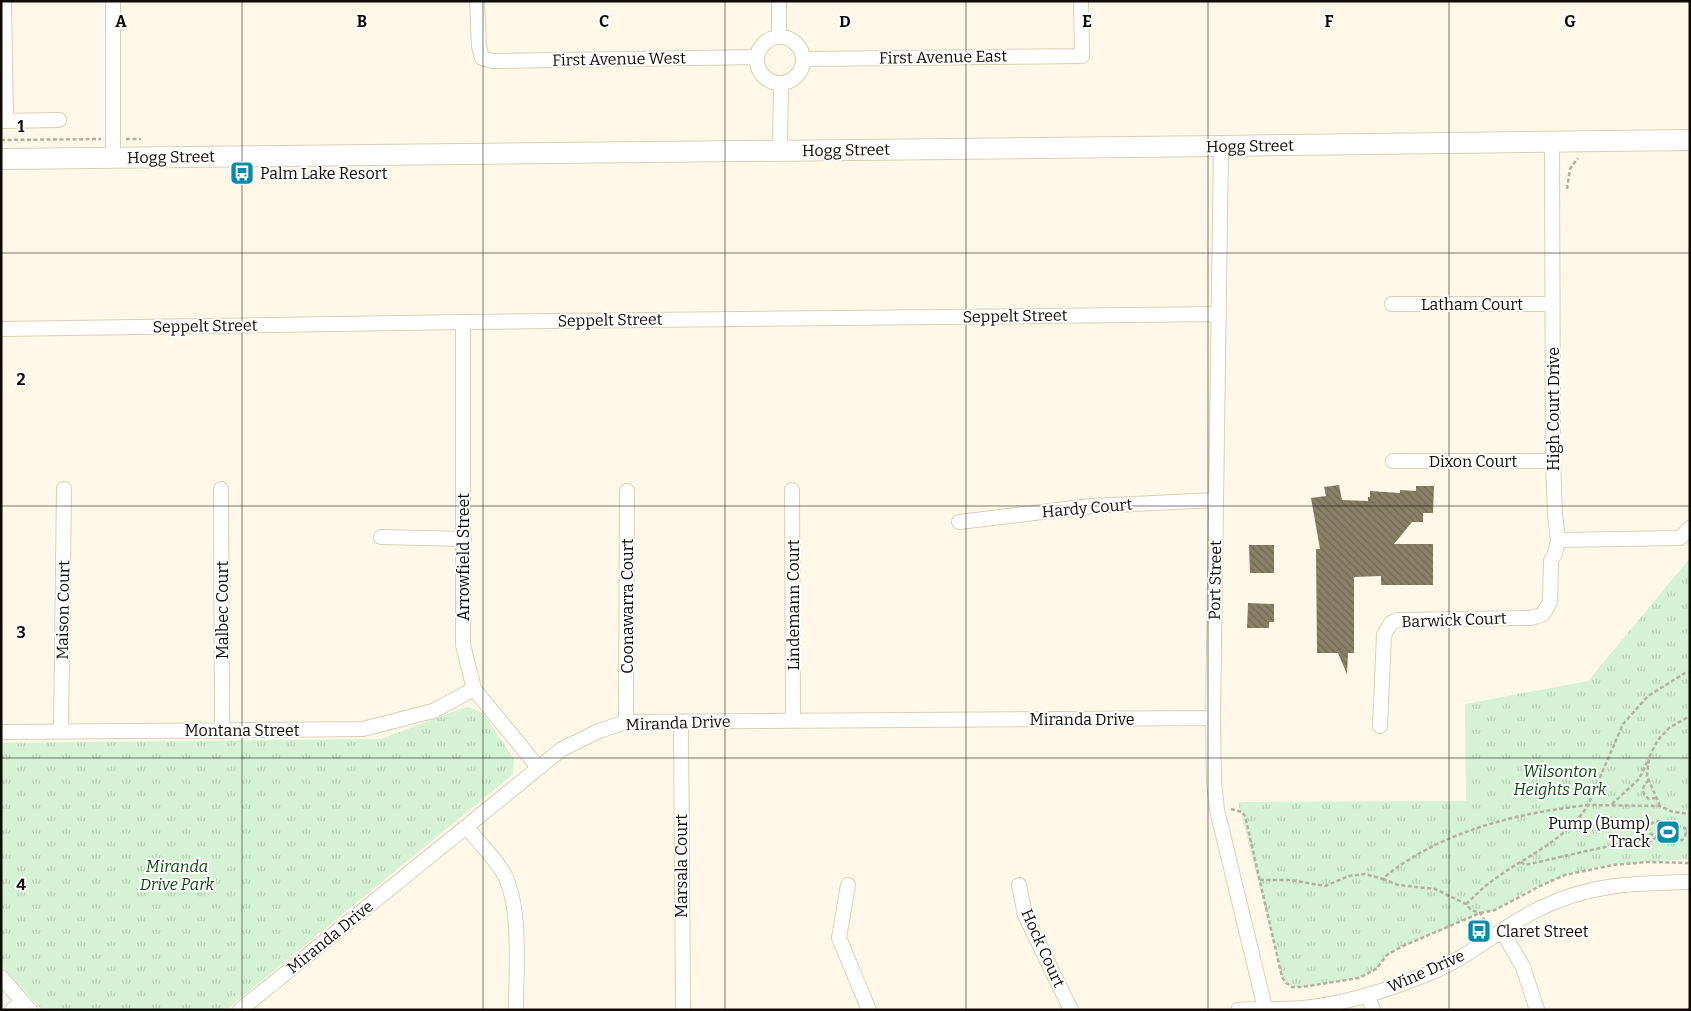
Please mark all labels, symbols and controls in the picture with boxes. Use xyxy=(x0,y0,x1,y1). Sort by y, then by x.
text: A xyxy=(115,12,127,31)
text: B xyxy=(357,12,367,31)
text: C xyxy=(599,12,609,31)
text: D xyxy=(839,12,851,31)
text: E xyxy=(1082,12,1092,31)
text: F xyxy=(1325,12,1334,31)
text: G xyxy=(1564,12,1576,31)
street label: First Avenue East xyxy=(879,46,1007,68)
street label: First Avenue West xyxy=(552,48,686,70)
text: 1 xyxy=(18,117,25,136)
street label: Hogg Street xyxy=(1206,136,1294,156)
street label: Hogg Street xyxy=(802,140,890,160)
street label: Hogg Street xyxy=(127,147,215,167)
bus stop icon: Palm Lake Resort xyxy=(229,160,255,186)
place label: Palm Lake Resort xyxy=(260,164,388,183)
street label: Latham Court xyxy=(1421,295,1523,314)
street label: Seppelt Street xyxy=(962,306,1068,326)
street label: Seppelt Street xyxy=(557,310,663,330)
street label: Seppelt Street xyxy=(152,316,258,336)
street label: High Court Drive xyxy=(1544,347,1563,471)
text: 2 xyxy=(16,370,26,389)
street label: Dixon Court xyxy=(1429,452,1517,471)
street label: Arrowfield Street xyxy=(454,493,473,621)
street label: Hardy Court xyxy=(1041,495,1133,521)
street label: Coonawarra Court xyxy=(618,538,637,674)
street label: Lindemann Court xyxy=(784,539,803,671)
street label: Port Street xyxy=(1205,540,1225,620)
street label: Maison Court xyxy=(53,560,73,660)
street label: Malbec Court xyxy=(213,560,232,659)
street label: Barwick Court xyxy=(1401,609,1507,631)
text: 3 xyxy=(16,623,26,642)
street label: Miranda Drive xyxy=(1029,710,1135,729)
street label: Miranda Drive xyxy=(625,712,731,734)
street label: Montana Street xyxy=(185,721,300,740)
park label: Wilsonton Heights Park xyxy=(1514,762,1607,799)
street label: Marsala Court xyxy=(672,814,691,918)
place label: Pump (Bump) Track xyxy=(1548,814,1650,851)
sports icon: Pump (Bump) Track xyxy=(1655,819,1681,845)
park label: Miranda Drive Park xyxy=(140,857,215,894)
text: 4 xyxy=(16,875,26,894)
street label: Miranda Drive xyxy=(283,897,377,977)
street label: Hock Court xyxy=(1017,906,1069,990)
bus stop icon: Claret Street xyxy=(1466,918,1492,944)
place label: Claret Street xyxy=(1496,922,1589,941)
street label: Wine Drive xyxy=(1385,946,1467,996)

